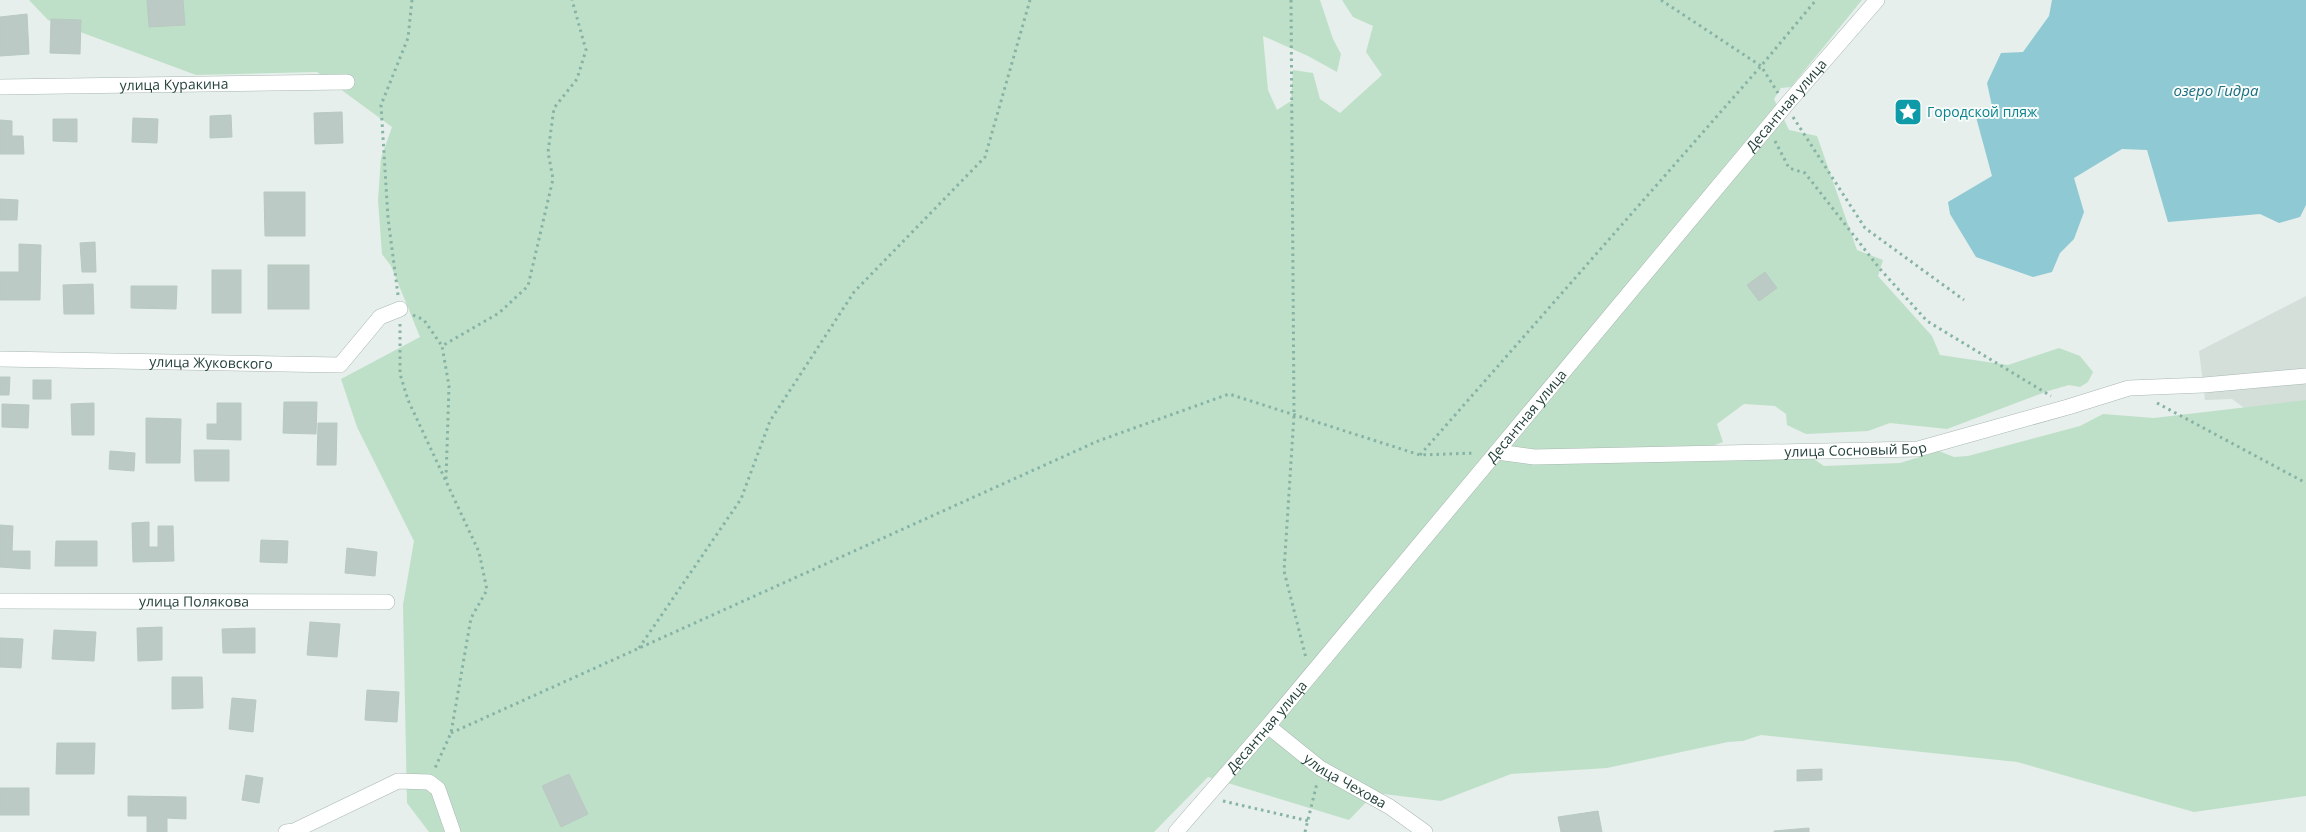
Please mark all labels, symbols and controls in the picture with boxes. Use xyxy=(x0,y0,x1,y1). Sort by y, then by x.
street label: Десантная улица xyxy=(1741,55,1831,155)
street label: улица Куракина xyxy=(119,74,229,94)
water label: озеро Гидра xyxy=(2174,80,2259,100)
place icon: Городской пляж xyxy=(1893,97,1923,127)
place label: Городской пляж xyxy=(1927,102,2038,121)
street label: улица Жуковского xyxy=(149,352,273,373)
street label: Десантная улица xyxy=(1482,365,1571,466)
street label: улица Сосновый Бор xyxy=(1784,437,1929,461)
street label: улица Полякова xyxy=(139,591,249,611)
street label: Десантная улица xyxy=(1222,676,1311,777)
street label: улица Чехова xyxy=(1300,749,1390,812)

